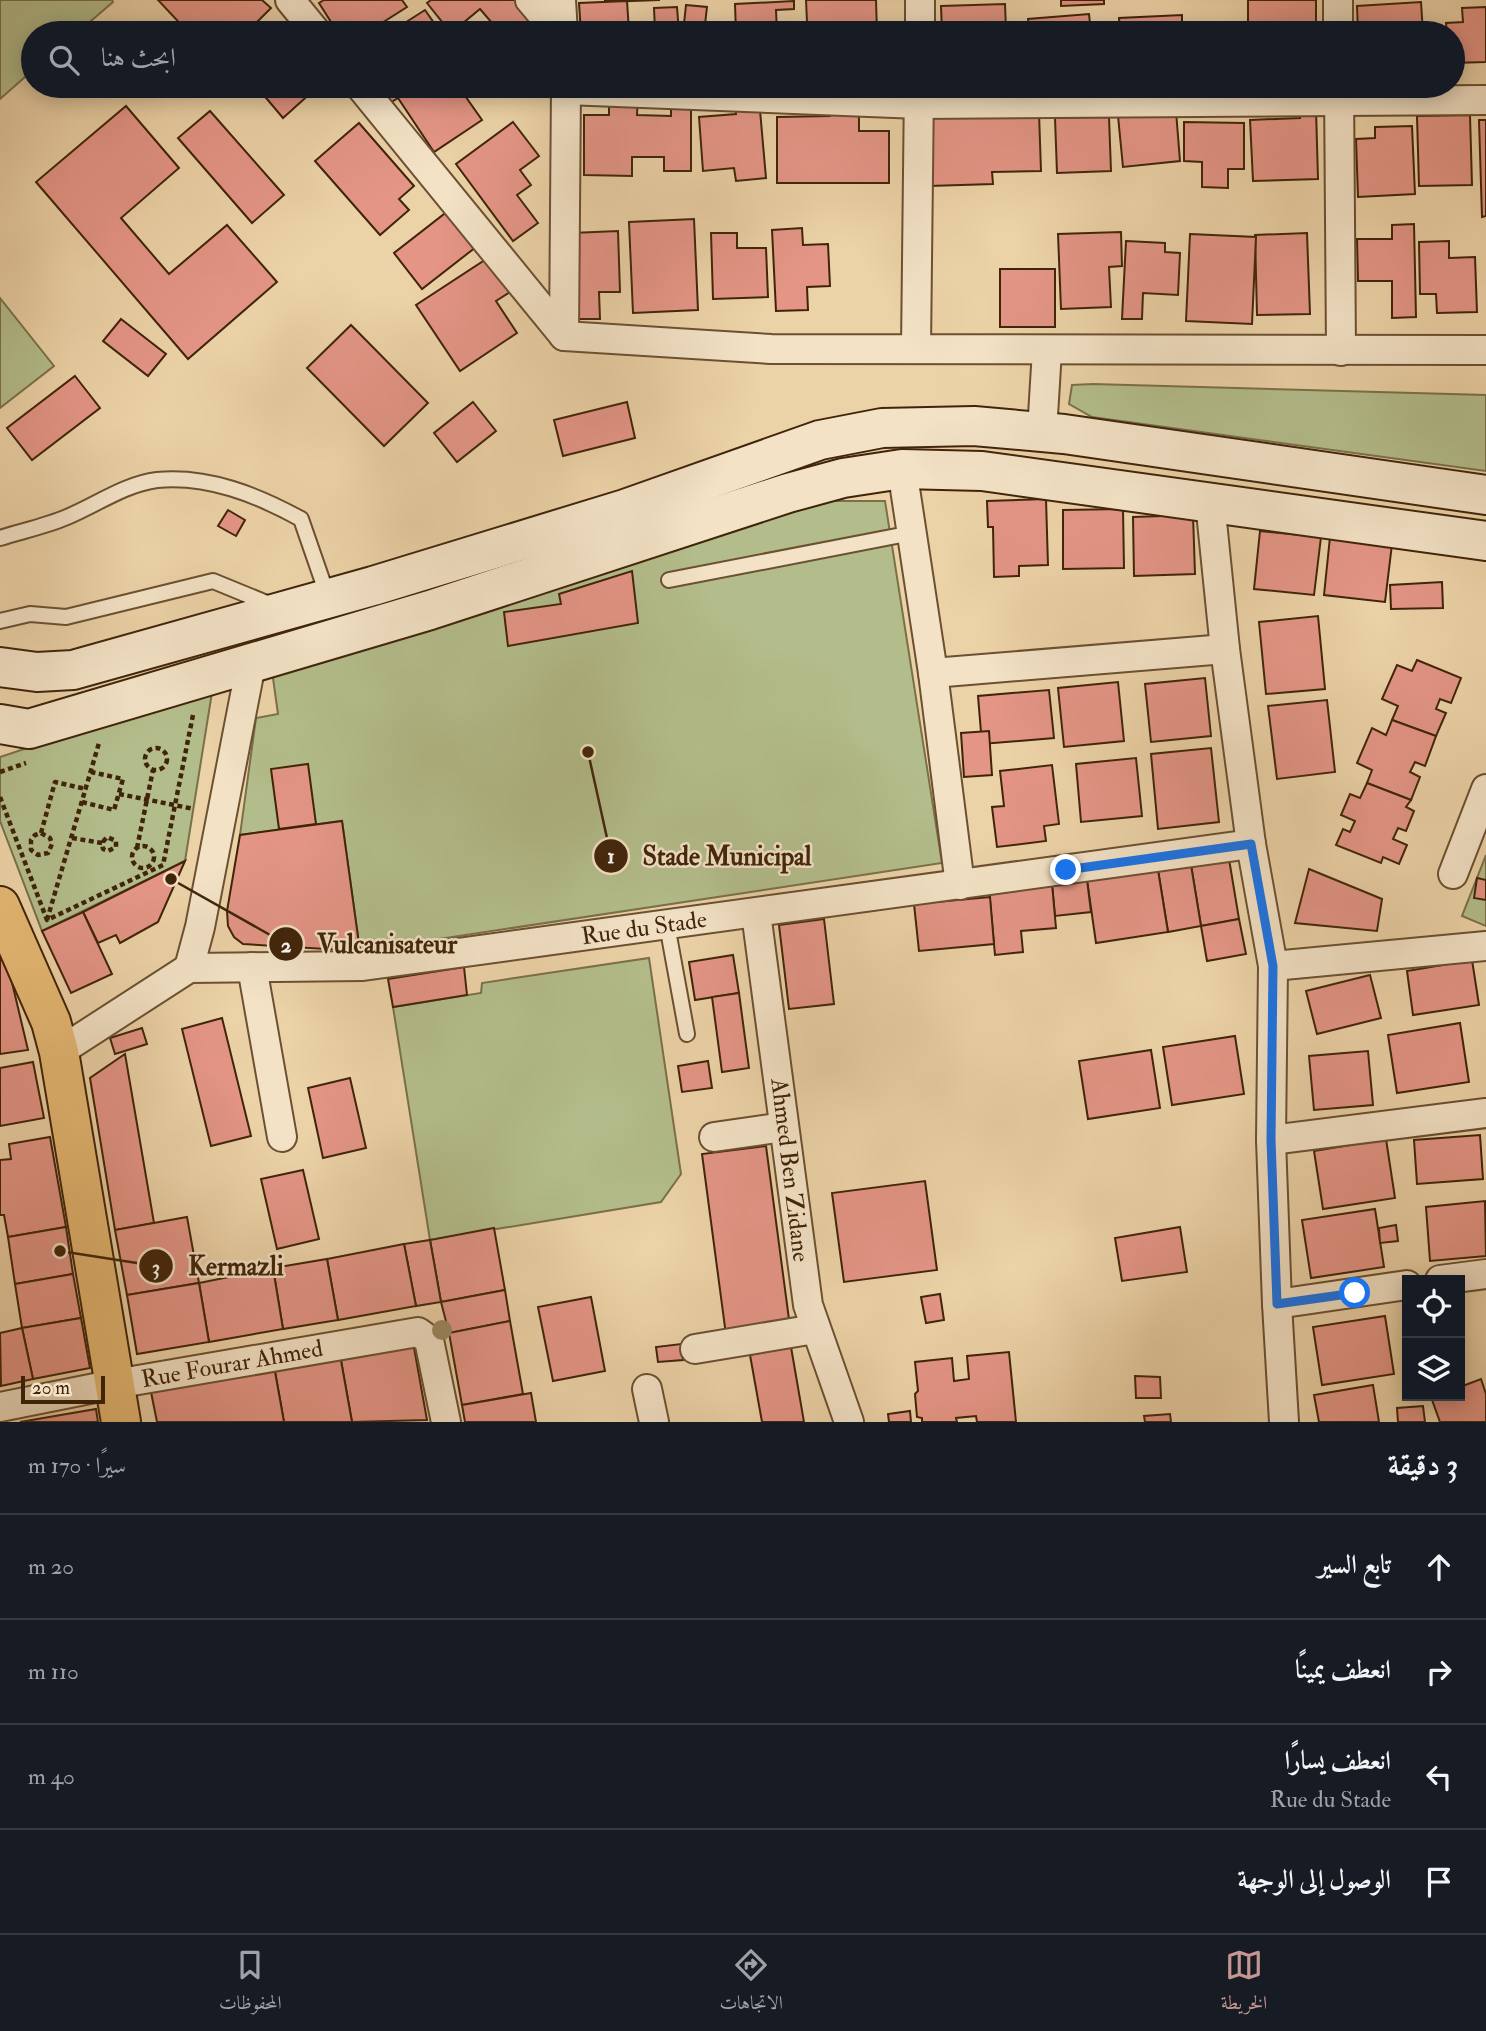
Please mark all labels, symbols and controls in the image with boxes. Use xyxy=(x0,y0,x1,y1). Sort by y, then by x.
search box xyxy=(21,21,1465,98)
icon: search xyxy=(45,41,83,79)
text: ابحث هنا xyxy=(101,42,176,74)
callout: Stade Municipal xyxy=(593,832,825,879)
text: Stade Municipal xyxy=(643,841,812,874)
text: 1 xyxy=(607,843,615,870)
route end xyxy=(1050,854,1081,885)
street label: Rue du Stade xyxy=(579,904,709,952)
callout: Vulcanisateur xyxy=(268,921,471,968)
text: Vulcanisateur xyxy=(316,929,457,961)
text: 2 xyxy=(281,932,292,959)
street label: Ahmed Ben Zidane xyxy=(763,1075,817,1264)
callout: Kermazli xyxy=(139,1243,297,1290)
text: Kermazli xyxy=(188,1251,284,1283)
text: 3 xyxy=(152,1254,160,1281)
map controls xyxy=(1402,1275,1465,1401)
button: locate xyxy=(1402,1275,1465,1338)
route start xyxy=(1339,1277,1370,1308)
street label: Rue Fourar Ahmed xyxy=(139,1333,325,1395)
button: layers xyxy=(1402,1338,1465,1401)
scale bar xyxy=(21,1373,105,1405)
text: 20 m xyxy=(32,1376,70,1400)
text: 3 دقيقة xyxy=(1388,1447,1458,1484)
text: سيرًا · 170 m xyxy=(28,1451,126,1480)
icon: ahead xyxy=(1420,1548,1458,1586)
text: تابع السير xyxy=(1318,1549,1391,1581)
text: 20 m xyxy=(28,1552,74,1581)
icon: right xyxy=(1420,1653,1458,1691)
text: انعطف يمينًا xyxy=(1295,1654,1391,1686)
text: 110 m xyxy=(28,1657,79,1686)
text: انعطف يسارًا xyxy=(1285,1745,1391,1777)
icon: left xyxy=(1420,1758,1458,1796)
text: 40 m xyxy=(28,1762,75,1791)
text: Rue du Stade xyxy=(1270,1785,1391,1814)
icon: arrive xyxy=(1420,1863,1458,1901)
text: الوصول إلى الوجهة xyxy=(1238,1864,1391,1896)
tab: المحفوظات xyxy=(219,1946,282,2021)
tab: الاتجاهات xyxy=(720,1946,783,2021)
tab: الخريطة xyxy=(1221,1946,1267,2021)

